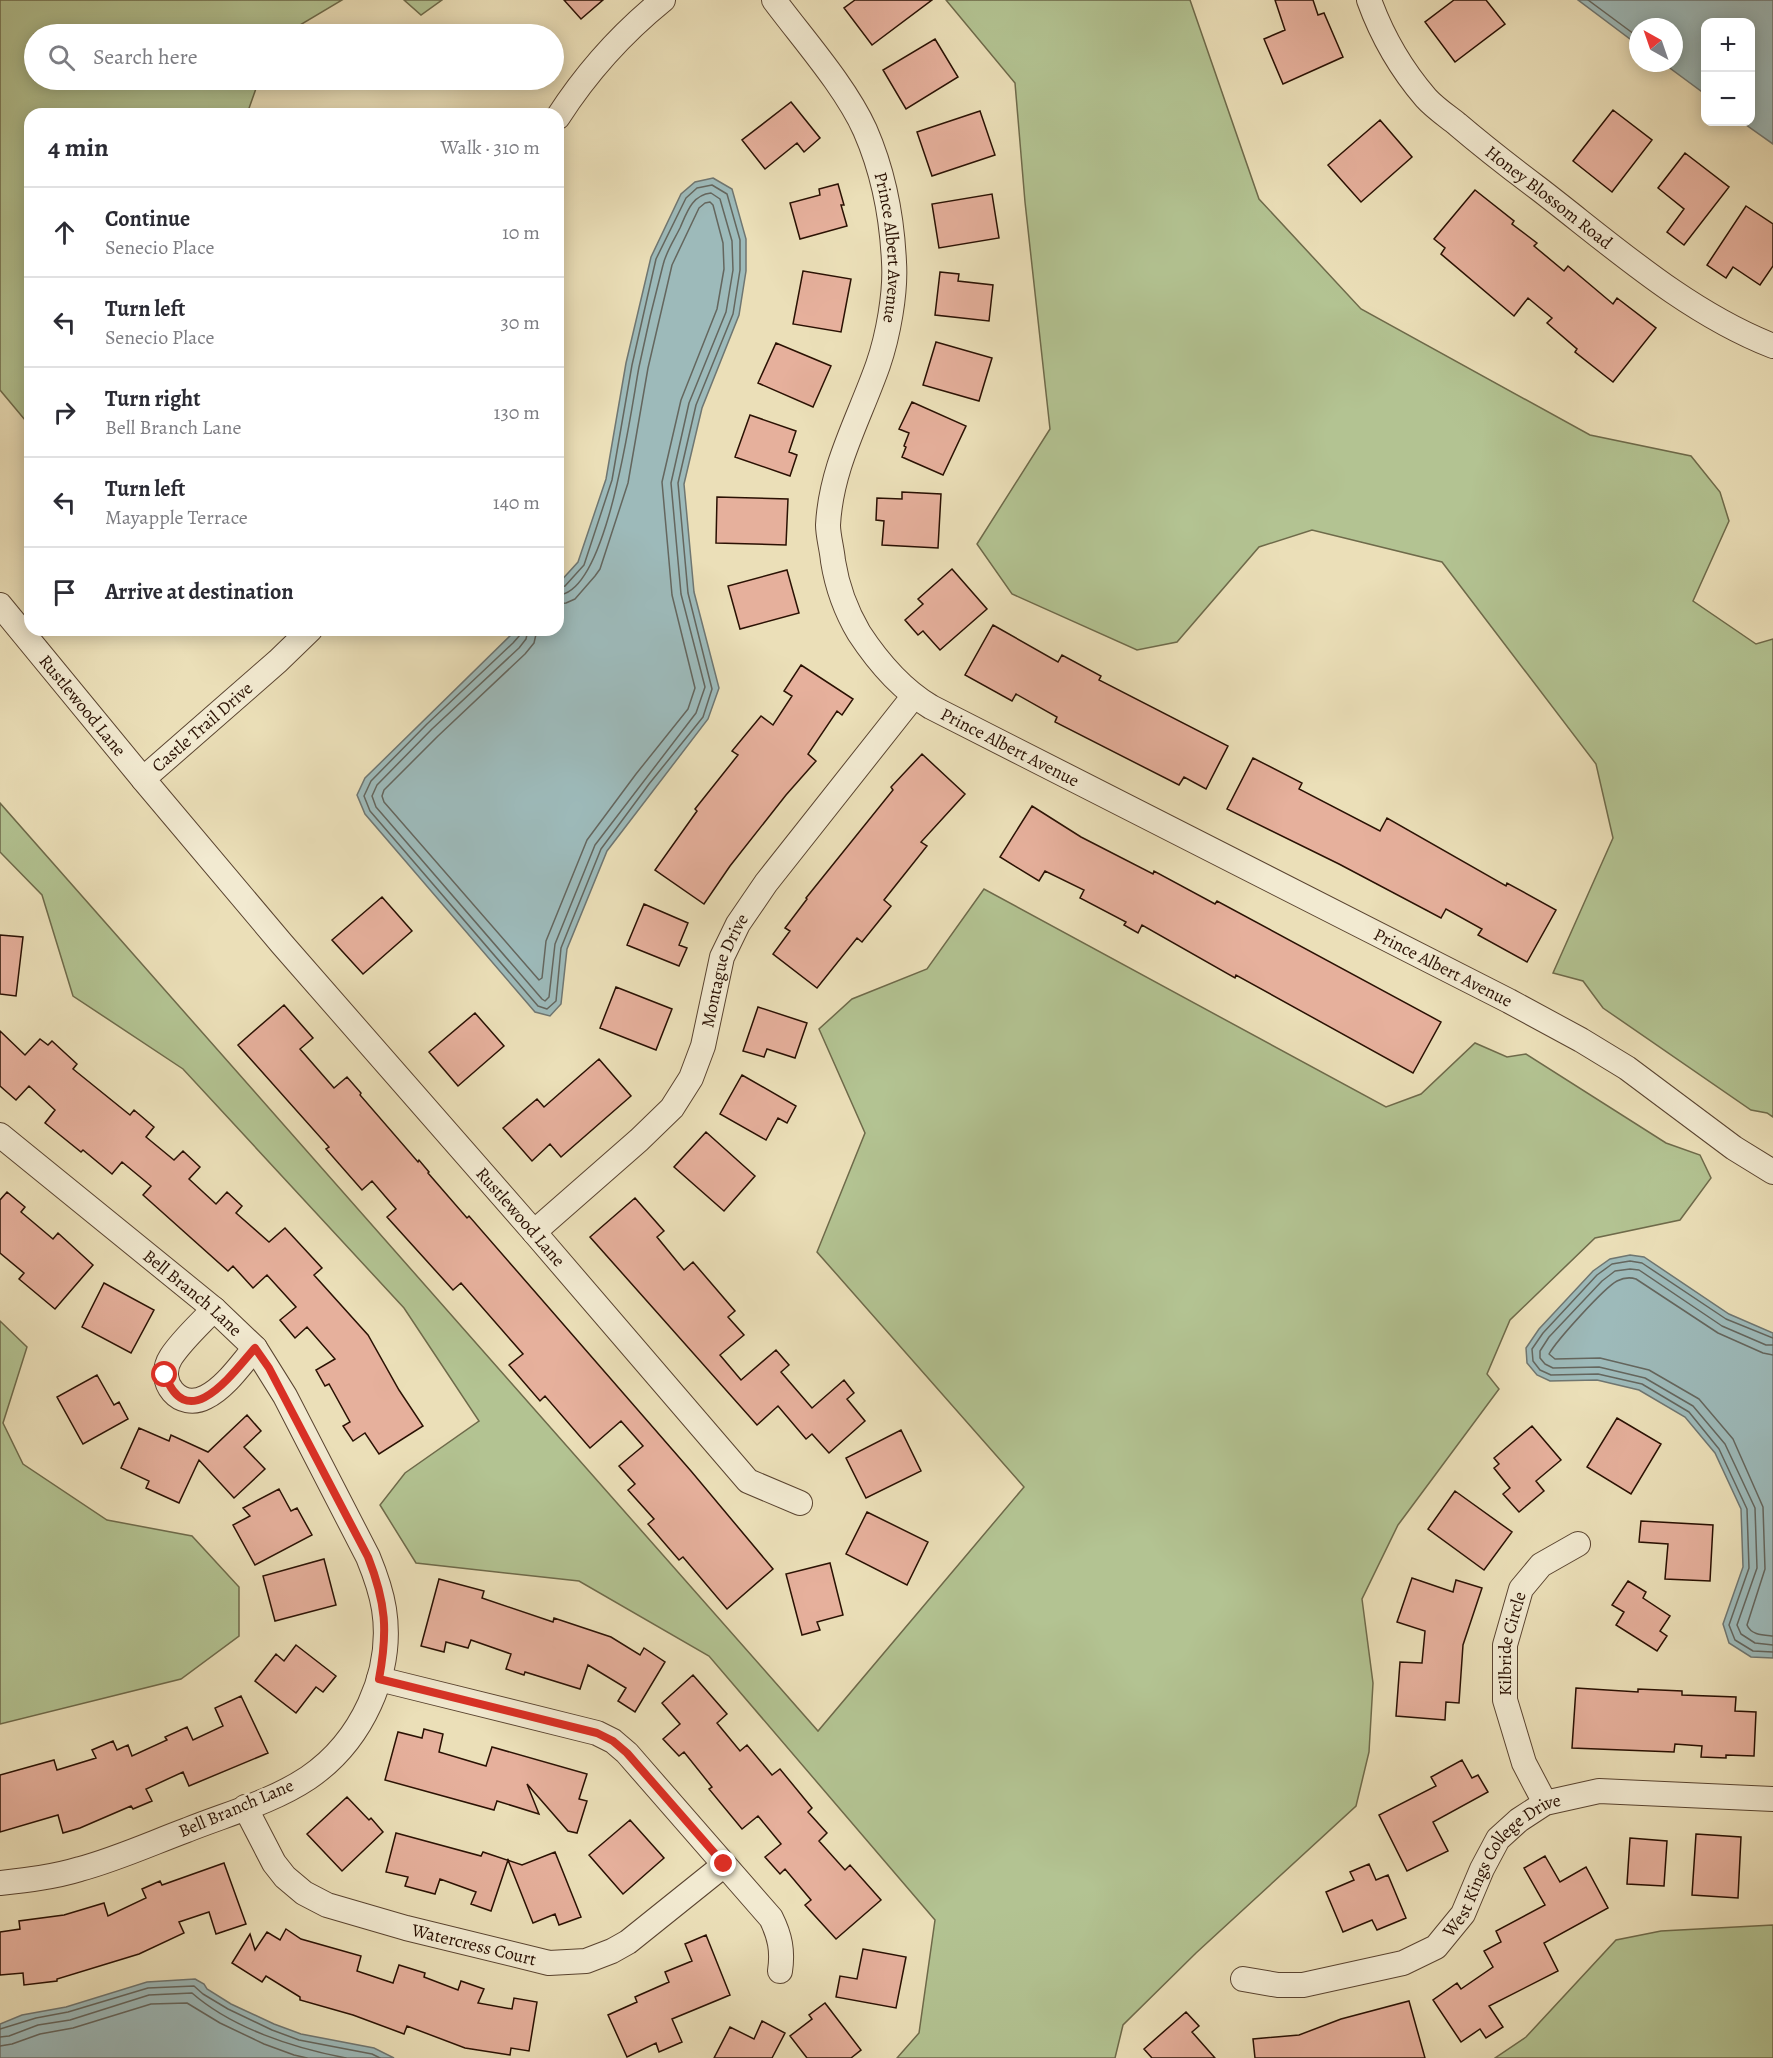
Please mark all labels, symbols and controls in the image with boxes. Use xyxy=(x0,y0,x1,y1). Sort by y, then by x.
north arrow xyxy=(1629,18,1683,72)
map controls xyxy=(1701,18,1755,126)
button: + xyxy=(1701,18,1755,72)
search box xyxy=(24,24,564,90)
icon: search xyxy=(45,41,78,74)
text: Search here xyxy=(93,42,198,72)
button: − xyxy=(1701,72,1755,126)
text: 4 min xyxy=(48,130,109,165)
text: Walk · 310 m xyxy=(441,134,540,161)
street label: Honey Blossom Road xyxy=(1480,140,1618,255)
street label: Prince Albert Avenue xyxy=(868,169,906,325)
text: Continue xyxy=(105,204,190,234)
icon: ahead xyxy=(48,216,81,249)
text: 10 m xyxy=(502,219,540,246)
text: Senecio Place xyxy=(105,234,214,261)
text: Turn left xyxy=(105,294,185,324)
icon: left xyxy=(48,306,81,339)
text: 30 m xyxy=(500,309,540,336)
text: Senecio Place xyxy=(105,324,214,351)
text: Turn right xyxy=(105,384,201,414)
icon: right xyxy=(48,396,81,429)
text: 130 m xyxy=(494,399,540,426)
text: Bell Branch Lane xyxy=(105,414,241,441)
text: Turn left xyxy=(105,474,185,504)
icon: left xyxy=(48,486,81,519)
text: 140 m xyxy=(493,489,540,516)
text: Mayapple Terrace xyxy=(105,504,248,531)
icon: arrive xyxy=(48,576,81,609)
text: Arrive at destination xyxy=(105,577,294,607)
street label: Rustlewood Lane xyxy=(34,650,131,761)
street label: Castle Trail Drive xyxy=(146,676,258,778)
street label: Prince Albert Avenue xyxy=(936,702,1083,792)
street label: Montague Drive xyxy=(695,909,754,1030)
street label: Prince Albert Avenue xyxy=(1370,922,1516,1013)
street label: Rustlewood Lane xyxy=(470,1162,571,1272)
street label: Bell Branch Lane xyxy=(138,1244,247,1342)
route start xyxy=(151,1361,177,1387)
street label: Kilbride Circle xyxy=(1493,1589,1532,1696)
street label: Bell Branch Lane xyxy=(175,1773,297,1843)
street label: West Kings College Drive xyxy=(1436,1788,1563,1943)
route end xyxy=(710,1850,736,1876)
street label: Watercress Court xyxy=(408,1918,539,1971)

